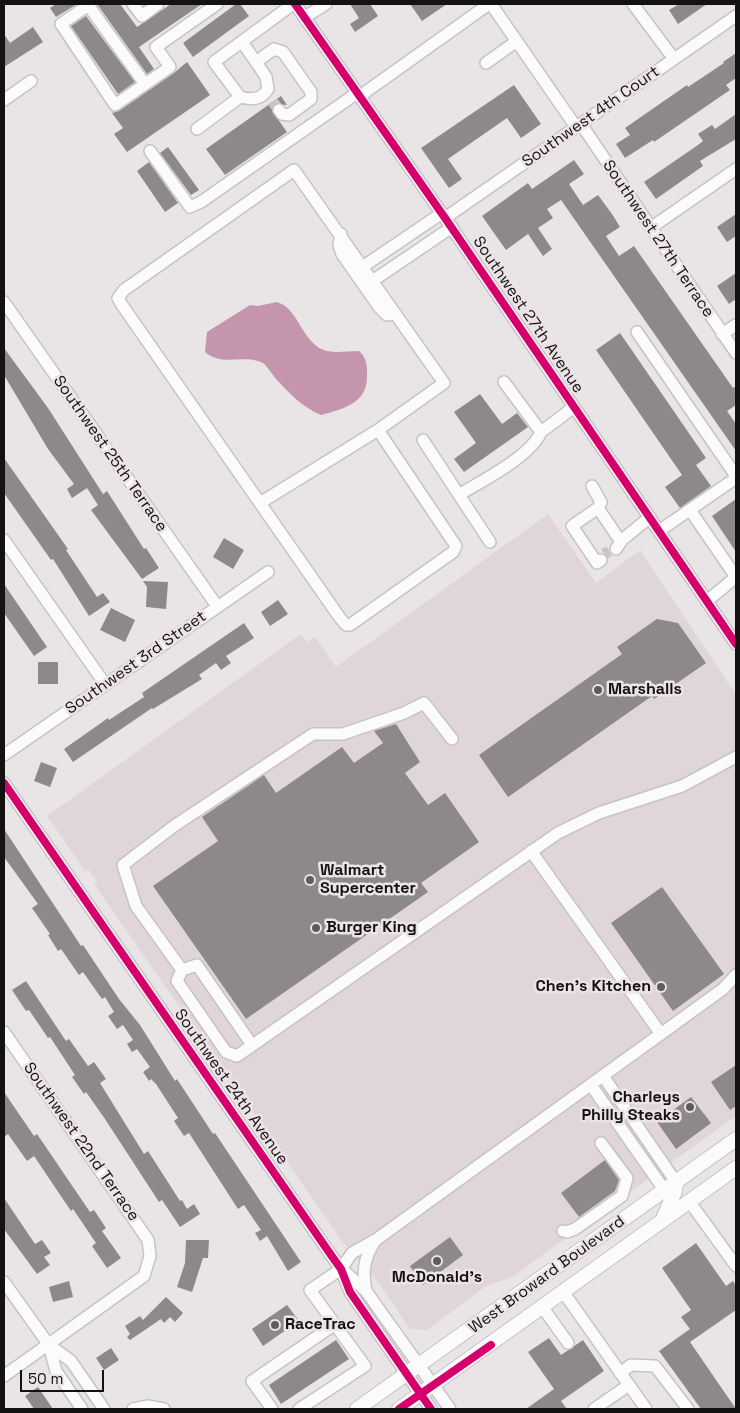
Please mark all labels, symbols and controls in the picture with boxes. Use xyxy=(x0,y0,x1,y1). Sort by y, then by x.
street label: Southwest 4th Court xyxy=(519,62,663,172)
street label: Southwest 27th Terrace xyxy=(598,157,718,321)
street label: Southwest 27th Avenue xyxy=(468,233,588,397)
street label: Southwest 25th Terrace xyxy=(49,372,171,536)
street label: Southwest 3rd Street xyxy=(62,607,210,719)
place label: Marshalls xyxy=(608,680,682,700)
marker: Marshalls xyxy=(592,684,604,696)
place label: Walmart Supercenter xyxy=(320,861,416,899)
marker: Walmart Supercenter xyxy=(304,874,316,886)
place label: Burger King xyxy=(326,918,417,938)
marker: Burger King xyxy=(310,922,322,934)
place label: Chen's Kitchen xyxy=(535,977,651,997)
marker: Chen's Kitchen xyxy=(655,981,667,993)
street label: Southwest 24th Avenue xyxy=(170,1006,292,1168)
street label: Southwest 22nd Terrace xyxy=(19,1059,143,1225)
place label: Charleys Philly Steaks xyxy=(581,1088,680,1126)
marker: Charleys Philly Steaks xyxy=(684,1101,696,1113)
street label: West Broward Boulevard xyxy=(465,1212,629,1338)
marker: McDonald's xyxy=(431,1255,443,1267)
place label: McDonald's xyxy=(392,1268,482,1288)
place label: RaceTrac xyxy=(285,1315,356,1335)
marker: RaceTrac xyxy=(269,1319,281,1331)
scale bar xyxy=(22,1360,106,1392)
text: 50 m xyxy=(28,1369,63,1388)

